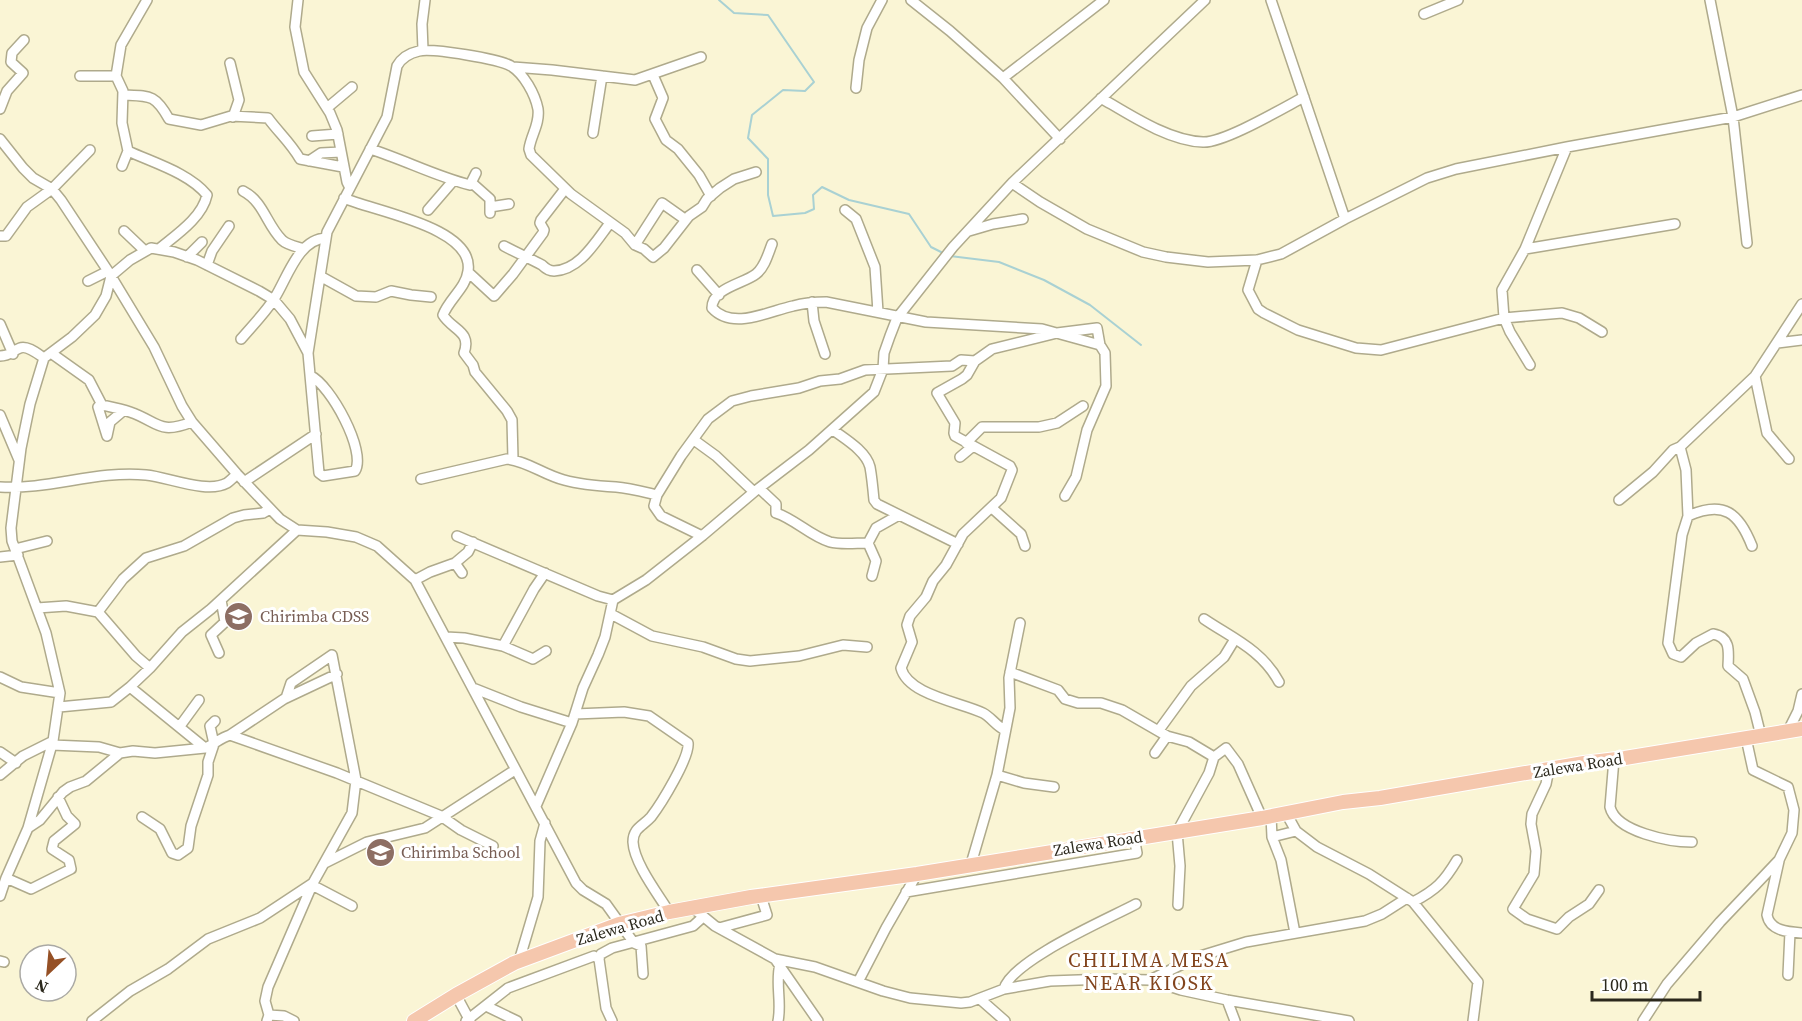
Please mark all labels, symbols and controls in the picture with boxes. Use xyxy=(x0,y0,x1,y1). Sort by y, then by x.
school or university icon: Chirimba CDSS xyxy=(223,600,255,632)
place label: Chirimba CDSS xyxy=(260,605,369,627)
street label: Zalewa Road xyxy=(1532,747,1624,783)
street label: Zalewa Road xyxy=(1052,825,1144,861)
school or university icon: Chirimba School xyxy=(364,836,396,868)
place label: Chirimba School xyxy=(401,841,520,863)
street label: Zalewa Road xyxy=(574,904,666,950)
north arrow xyxy=(18,943,78,1003)
district label: CHILIMA MESA NEAR KIOSK xyxy=(1068,946,1230,997)
scale bar xyxy=(1592,964,1700,1002)
text: 100 m xyxy=(1601,972,1648,997)
text: N xyxy=(31,974,51,999)

